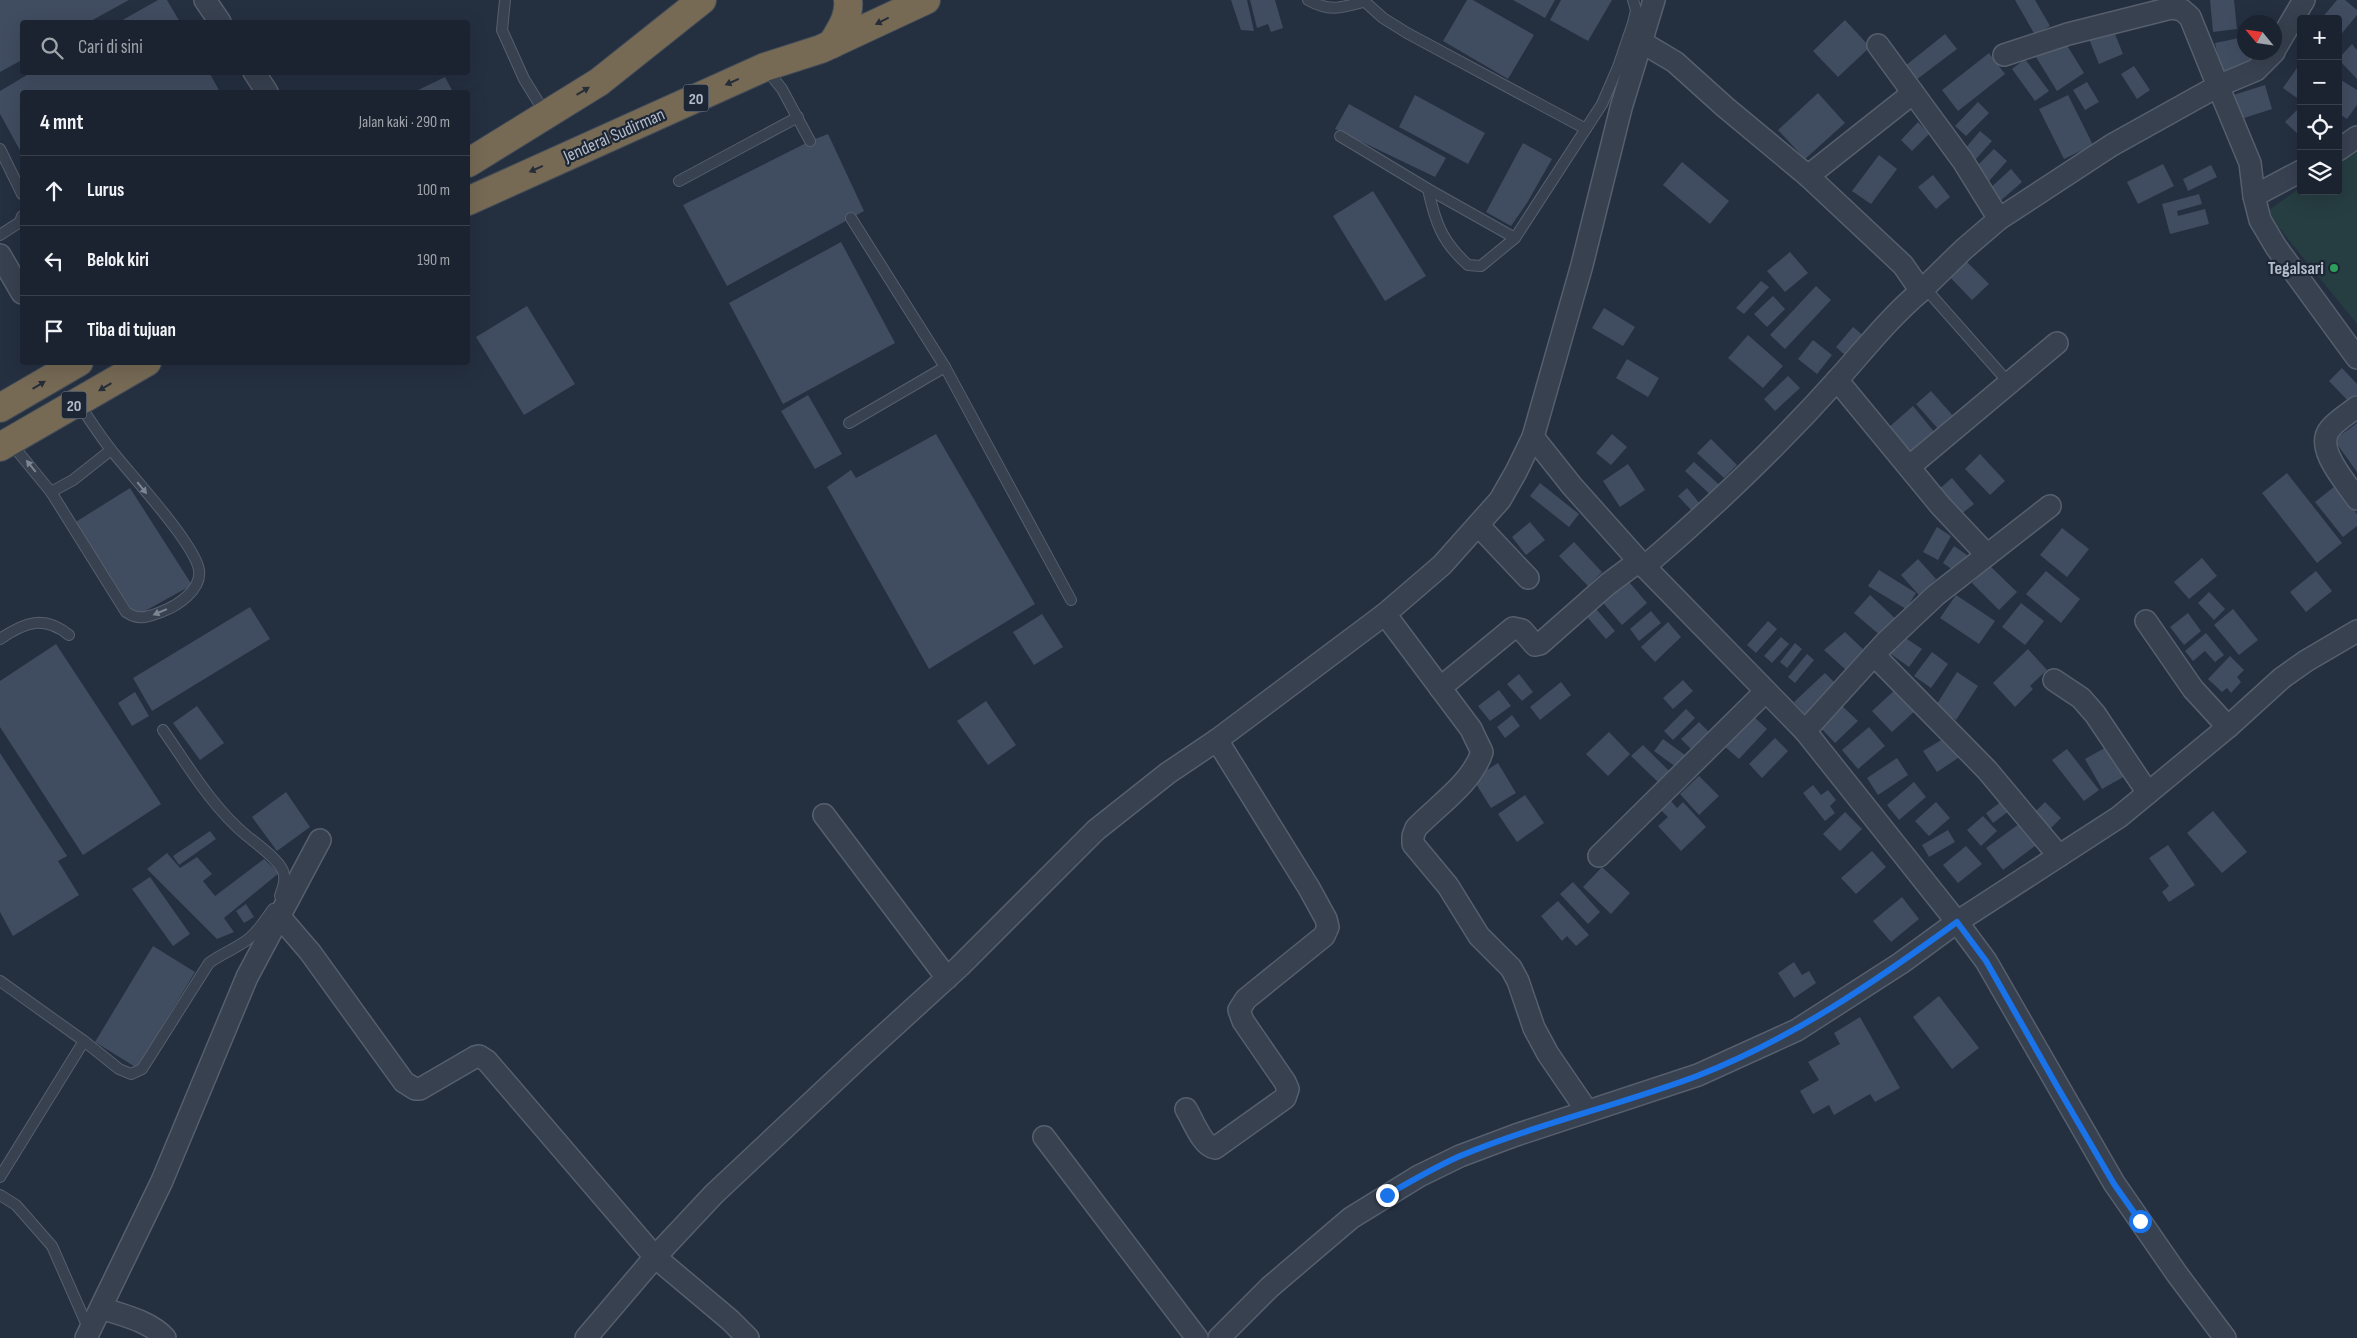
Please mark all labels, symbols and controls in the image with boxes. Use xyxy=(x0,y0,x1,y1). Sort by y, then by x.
north arrow xyxy=(2237,15,2282,60)
map controls xyxy=(2297,15,2342,195)
button: + xyxy=(2297,15,2342,60)
one-way arrow xyxy=(875,17,890,25)
search box xyxy=(20,20,470,75)
icon: search xyxy=(38,34,66,62)
text: Cari di sini xyxy=(78,36,143,59)
button: − xyxy=(2297,60,2342,105)
one-way arrow xyxy=(725,78,739,86)
road number: 20 xyxy=(684,85,708,112)
one-way arrow xyxy=(577,87,590,96)
street label: Jenderal Sudirman xyxy=(559,104,668,168)
button: locate xyxy=(2297,105,2342,150)
text: 4 mnt xyxy=(40,110,83,135)
text: Jalan kaki · 290 m xyxy=(359,113,450,132)
button: layers xyxy=(2297,150,2342,195)
one-way arrow xyxy=(529,166,543,174)
icon: ahead xyxy=(40,177,68,205)
text: Lurus xyxy=(87,179,124,202)
text: 100 m xyxy=(417,181,450,200)
icon: left xyxy=(40,247,68,275)
text: Belok kiri xyxy=(87,249,149,272)
text: 190 m xyxy=(417,251,450,270)
place label: Tegalsari xyxy=(2268,258,2324,279)
marker: Tegalsari xyxy=(2328,262,2340,274)
icon: arrive xyxy=(40,317,68,345)
text: Tiba di tujuan xyxy=(87,319,176,342)
one-way arrow xyxy=(33,380,46,389)
one-way arrow xyxy=(98,382,111,391)
road number: 20 xyxy=(62,392,86,418)
one-way arrow xyxy=(26,460,37,473)
one-way arrow xyxy=(136,482,147,495)
one-way arrow xyxy=(152,609,167,616)
route end xyxy=(1376,1184,1399,1207)
route start xyxy=(2129,1210,2152,1233)

